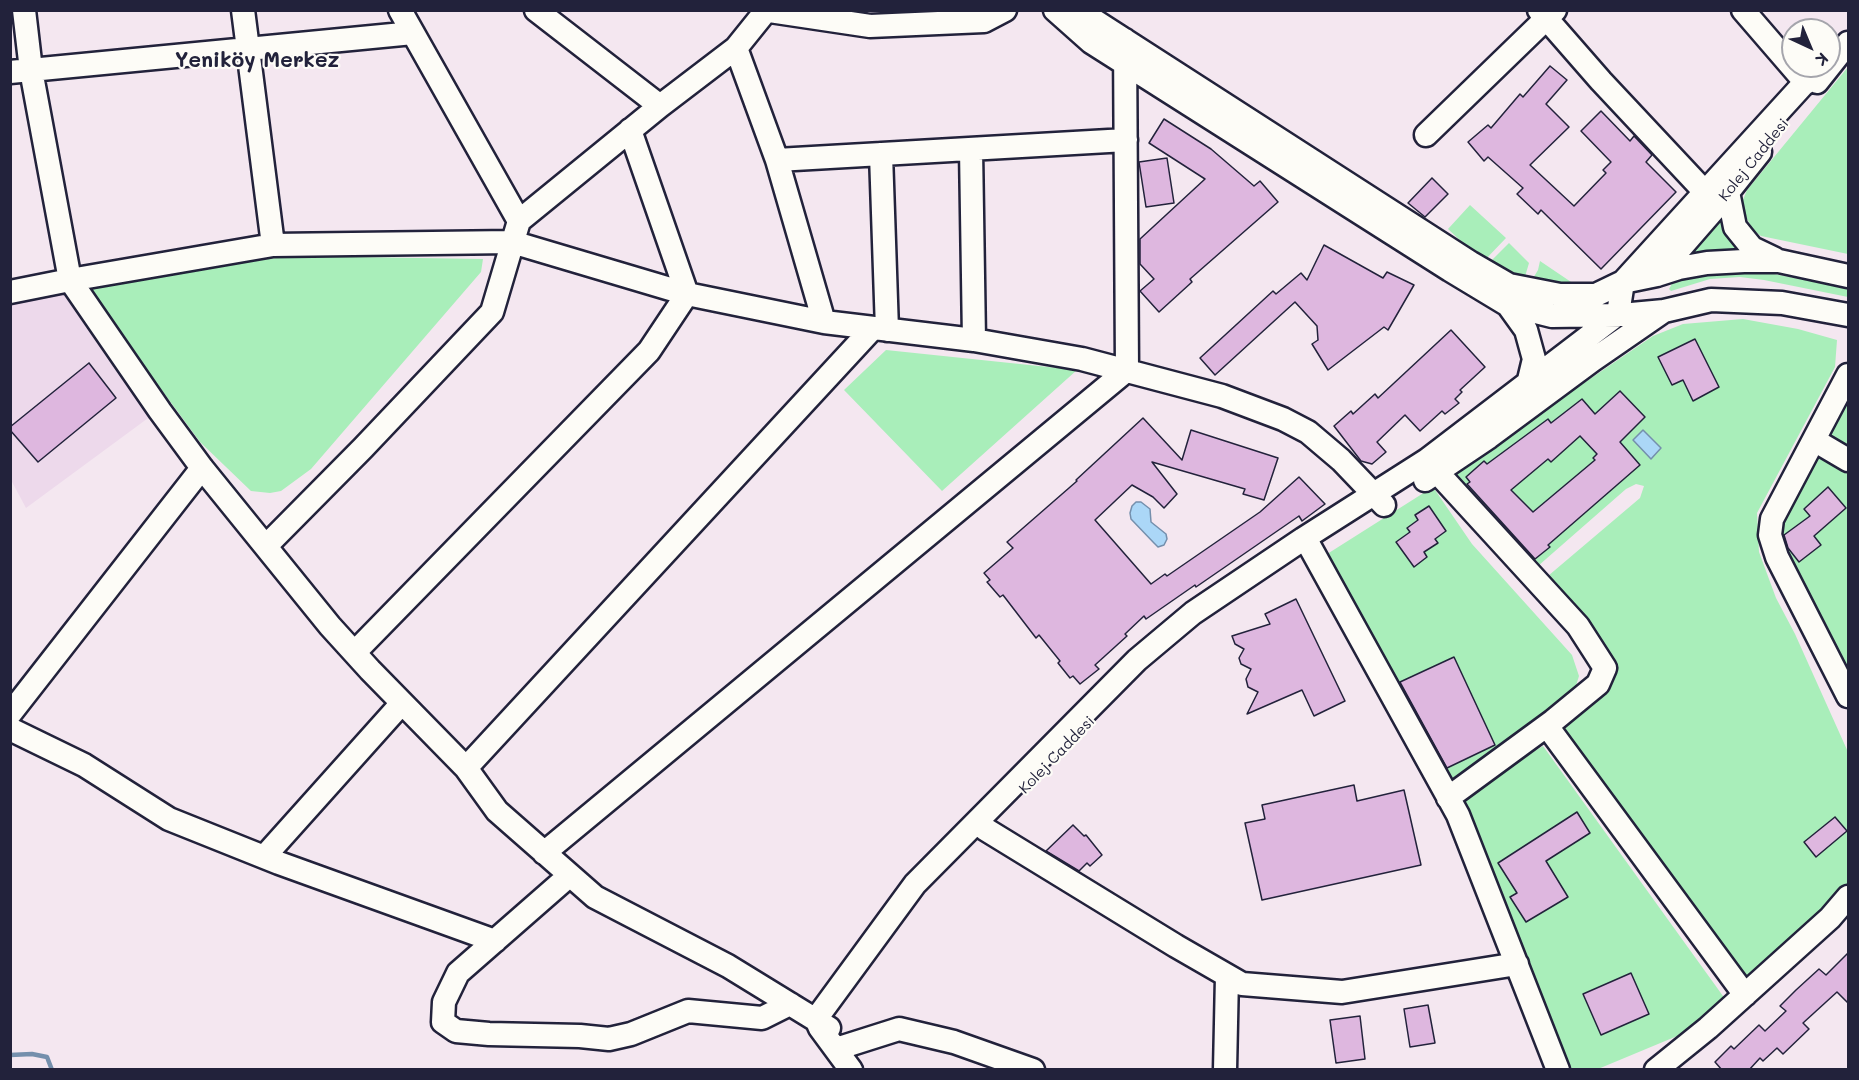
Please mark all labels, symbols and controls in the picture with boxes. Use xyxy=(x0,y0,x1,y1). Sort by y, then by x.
north arrow xyxy=(1781,18,1841,78)
district label: Yeniköy Merkez xyxy=(175,48,339,74)
text: K xyxy=(1811,49,1834,71)
street label: Kolej Caddesi xyxy=(1715,115,1793,205)
street label: Kolej Caddesi xyxy=(1015,712,1099,798)

